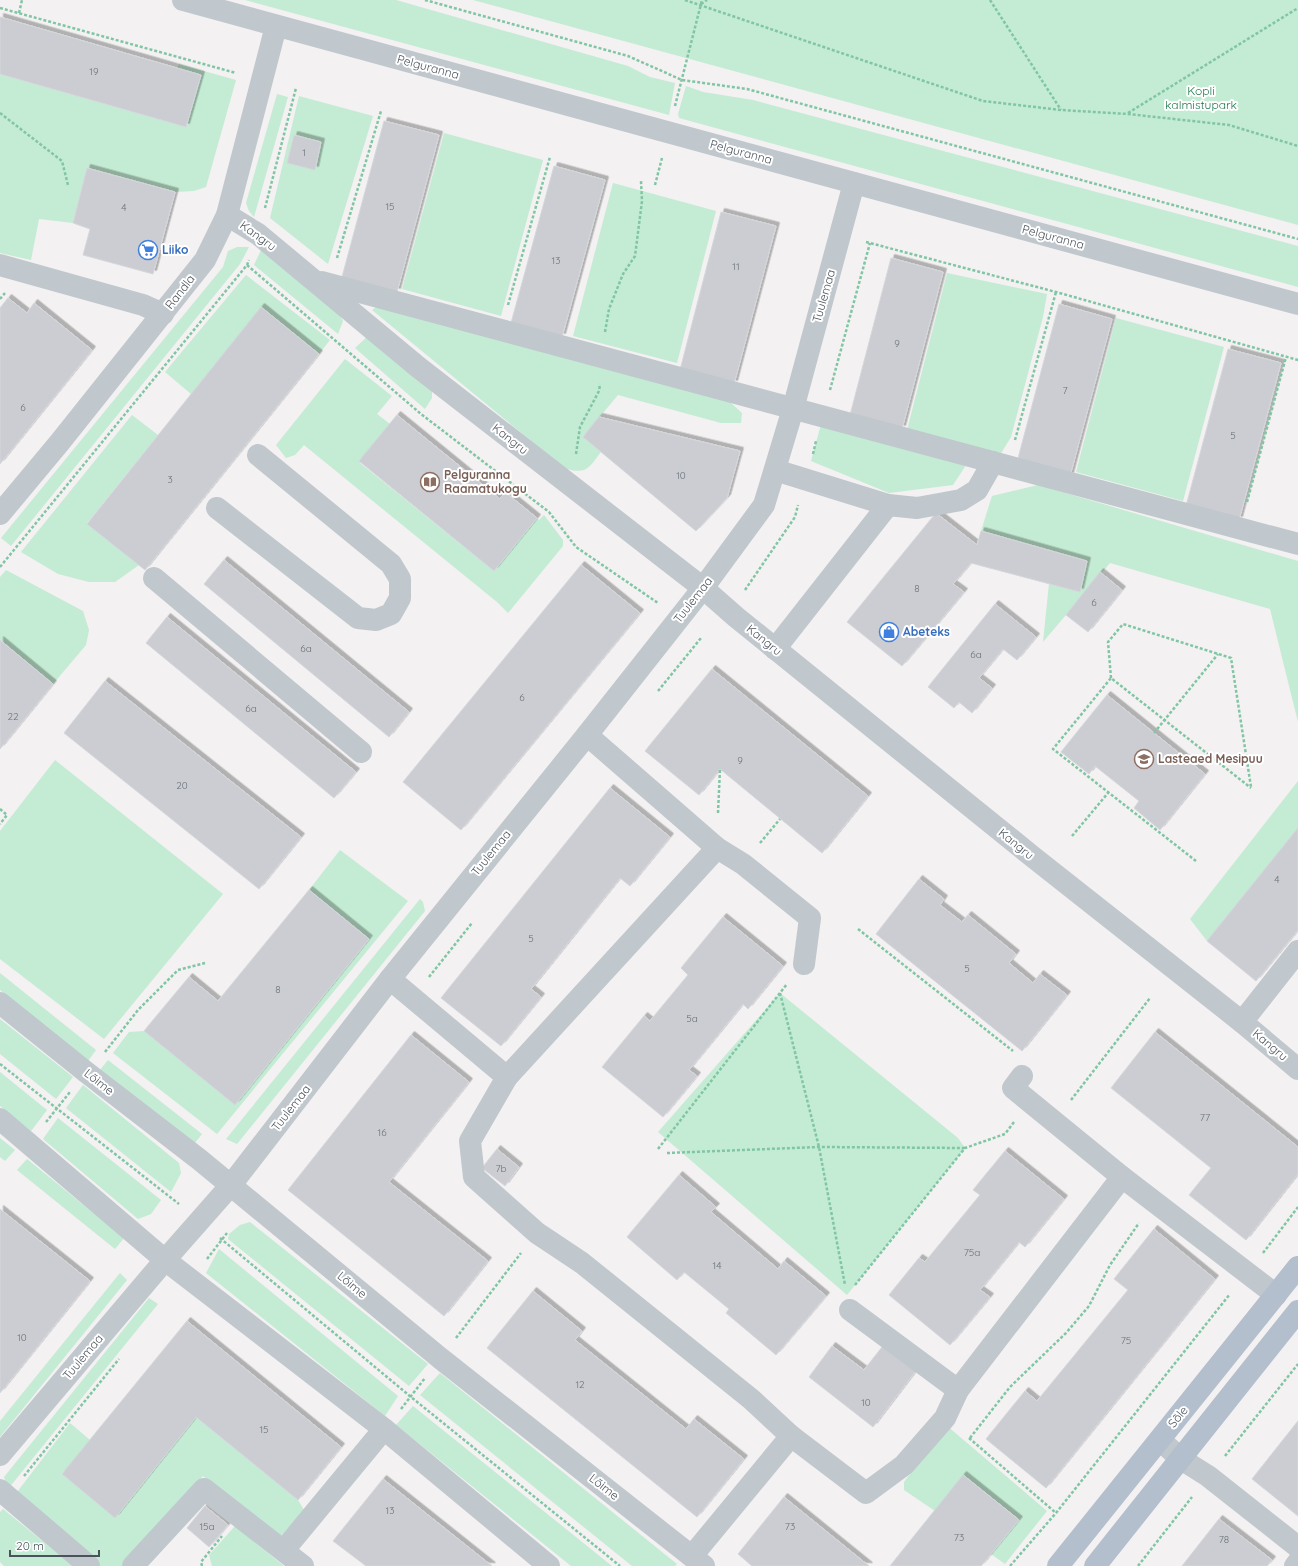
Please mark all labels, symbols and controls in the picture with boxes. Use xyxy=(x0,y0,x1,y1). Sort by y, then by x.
street label: Pelguranna xyxy=(395,51,461,82)
house number: 19 xyxy=(89,65,99,78)
park label: Kopli kalmistupark xyxy=(1165,83,1237,112)
street label: Pelguranna xyxy=(708,136,774,167)
house number: 1 xyxy=(302,146,306,159)
house number: 15 xyxy=(385,200,395,213)
house number: 4 xyxy=(121,201,127,214)
street label: Kangru xyxy=(237,217,279,254)
street label: Pelguranna xyxy=(1020,221,1086,252)
supermarket icon: Liiko xyxy=(137,239,159,261)
place label: Liiko xyxy=(162,242,189,257)
house number: 13 xyxy=(552,254,560,267)
house number: 11 xyxy=(732,260,740,273)
street label: Tuulemaa xyxy=(809,268,838,324)
street label: Randla xyxy=(162,271,198,312)
house number: 9 xyxy=(894,337,900,350)
house number: 7 xyxy=(1062,384,1068,397)
house number: 6 xyxy=(20,401,26,414)
street label: Kangru xyxy=(489,420,531,457)
house number: 5 xyxy=(1230,429,1236,442)
place label: Pelguranna Raamatukogu xyxy=(444,467,527,496)
house number: 10 xyxy=(676,469,686,482)
library icon: Pelguranna Raamatukogu xyxy=(419,471,441,493)
house number: 3 xyxy=(167,473,173,486)
street label: Tuulemaa xyxy=(670,574,715,626)
house number: 8 xyxy=(914,582,920,595)
house number: 6 xyxy=(1091,596,1097,609)
street label: Kangru xyxy=(744,621,785,658)
shop icon: Abeteks xyxy=(878,621,900,643)
place label: Abeteks xyxy=(903,624,950,639)
house number: 6a xyxy=(300,642,312,655)
house number: 6a xyxy=(970,648,982,661)
house number: 6 xyxy=(519,691,525,704)
house number: 6a xyxy=(245,702,257,715)
house number: 22 xyxy=(7,710,19,723)
school or university icon: Lasteaed Mesipuu xyxy=(1133,748,1155,770)
place label: Lasteaed Mesipuu xyxy=(1158,751,1263,766)
house number: 9 xyxy=(737,754,743,767)
house number: 20 xyxy=(176,779,188,792)
street label: Kangru xyxy=(996,825,1037,862)
street label: Tuulemaa xyxy=(468,827,514,879)
house number: 4 xyxy=(1274,873,1280,886)
house number: 5 xyxy=(528,932,534,945)
house number: 5 xyxy=(964,962,970,975)
house number: 8 xyxy=(275,983,281,996)
house number: 5a xyxy=(686,1012,698,1025)
street label: Kangru xyxy=(1250,1026,1291,1064)
street label: Lõime xyxy=(81,1065,117,1098)
street label: Tuulemaa xyxy=(268,1082,313,1134)
house number: 77 xyxy=(1200,1111,1210,1124)
house number: 16 xyxy=(377,1126,387,1139)
house number: 7b xyxy=(495,1162,507,1175)
house number: 75a xyxy=(964,1246,980,1259)
house number: 14 xyxy=(713,1259,721,1272)
street label: Lõime xyxy=(335,1268,370,1301)
house number: 10 xyxy=(17,1331,27,1344)
street label: Tuulemaa xyxy=(59,1331,106,1382)
house number: 75 xyxy=(1121,1334,1131,1347)
house number: 12 xyxy=(575,1378,585,1391)
house number: 10 xyxy=(861,1396,871,1409)
street label: Sõle xyxy=(1164,1403,1191,1431)
house number: 15 xyxy=(259,1423,269,1436)
street label: Lõime xyxy=(586,1470,622,1503)
house number: 13 xyxy=(386,1504,394,1517)
house number: 15a xyxy=(199,1520,215,1533)
house number: 73 xyxy=(785,1520,795,1533)
house number: 73 xyxy=(954,1531,964,1544)
scale bar xyxy=(10,1532,99,1558)
house number: 78 xyxy=(1219,1533,1229,1546)
text: 20 m xyxy=(16,1538,44,1553)

